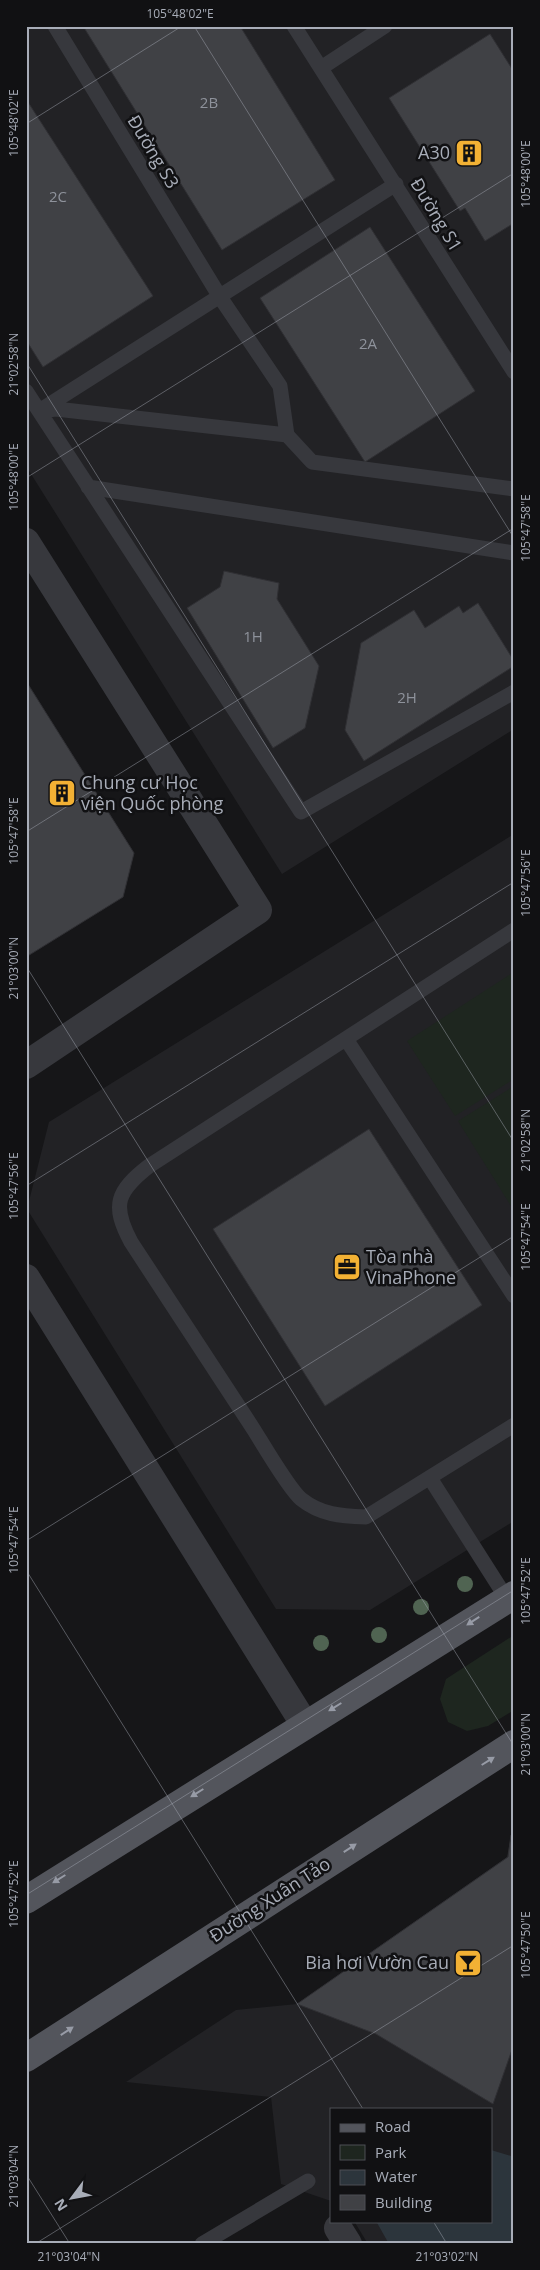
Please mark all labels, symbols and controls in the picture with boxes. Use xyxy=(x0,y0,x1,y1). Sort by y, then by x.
text: 105°48'02"E xyxy=(146,5,214,22)
text: 105°48'02"E xyxy=(5,89,22,157)
house number: 2B xyxy=(200,92,218,112)
street label: Đường S3 xyxy=(123,110,185,193)
building icon: A30 xyxy=(454,138,484,168)
place label: A30 xyxy=(418,140,450,164)
text: 105°48'00"E xyxy=(517,140,534,208)
street label: Đường S1 xyxy=(406,173,468,256)
house number: 2C xyxy=(49,186,67,206)
text: 21°02'58"N xyxy=(5,333,22,395)
house number: 2A xyxy=(359,333,378,353)
text: 105°48'00"E xyxy=(5,443,22,511)
text: 105°47'58"E xyxy=(517,494,534,562)
house number: 1H xyxy=(243,626,263,646)
house number: 2H xyxy=(397,687,417,707)
place label: Chung cư Học viện Quốc phòng xyxy=(81,770,223,815)
building icon: Chung cư Học viện Quốc phòng xyxy=(47,778,77,808)
text: 105°47'58"E xyxy=(5,797,22,865)
text: 105°47'56"E xyxy=(517,849,534,917)
text: 21°03'00"N xyxy=(5,937,22,999)
text: 21°02'58"N xyxy=(517,1109,534,1171)
text: 105°47'56"E xyxy=(5,1152,22,1220)
text: 105°47'54"E xyxy=(517,1203,534,1271)
place label: Tòa nhà VinaPhone xyxy=(366,1244,456,1289)
office icon: Tòa nhà VinaPhone xyxy=(332,1252,362,1282)
text: 105°47'54"E xyxy=(5,1506,22,1574)
text: 105°47'52"E xyxy=(517,1557,534,1625)
one-way arrow xyxy=(466,1616,479,1625)
one-way arrow xyxy=(328,1702,341,1711)
text: 21°03'00"N xyxy=(517,1713,534,1775)
one-way arrow xyxy=(481,1756,494,1765)
one-way arrow xyxy=(190,1788,204,1798)
one-way arrow xyxy=(344,1843,357,1852)
street label: Đường Xuân Tảo xyxy=(204,1851,334,1947)
text: 105°47'52"E xyxy=(5,1860,22,1928)
one-way arrow xyxy=(53,1875,66,1884)
text: 105°47'50"E xyxy=(517,1911,534,1979)
bar icon: Bia hơi Vườn Cau xyxy=(453,1948,483,1978)
place label: Bia hơi Vườn Cau xyxy=(305,1950,449,1974)
one-way arrow xyxy=(61,2027,74,2036)
legend xyxy=(330,2108,492,2222)
text: Road xyxy=(375,2116,411,2136)
text: Park xyxy=(375,2142,406,2162)
text: 21°03'04"N xyxy=(5,2145,22,2207)
text: Water xyxy=(375,2166,417,2186)
north arrow xyxy=(48,2172,98,2222)
text: Building xyxy=(375,2192,432,2212)
text: N xyxy=(49,2195,72,2215)
text: 21°03'04"N xyxy=(38,2248,100,2265)
text: 21°03'02"N xyxy=(416,2248,478,2265)

